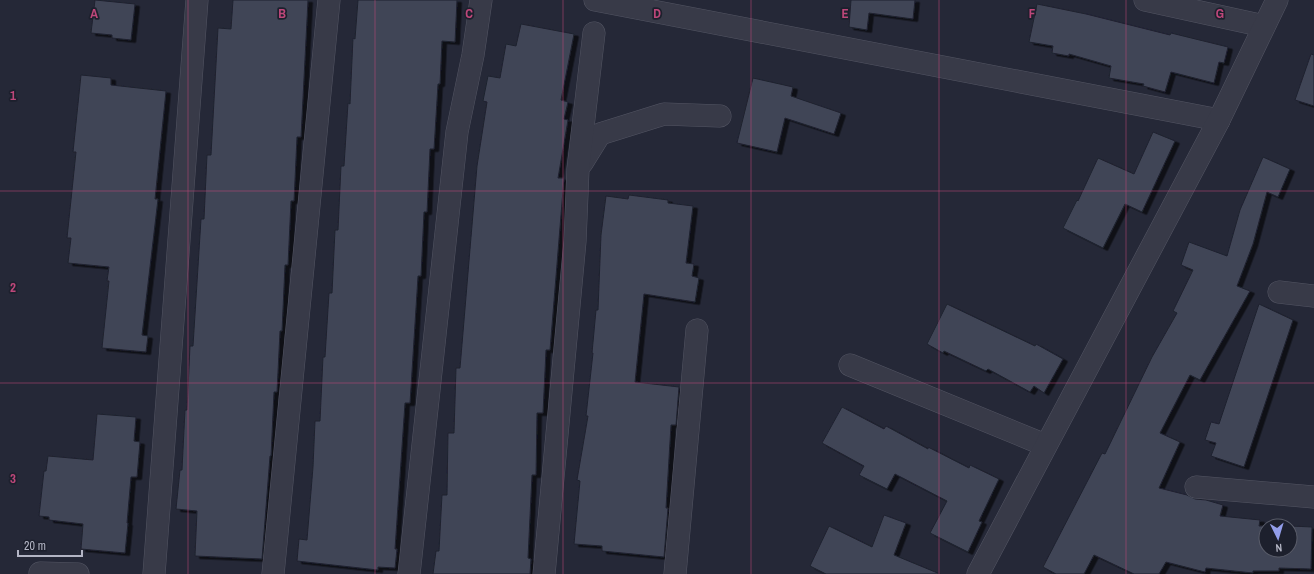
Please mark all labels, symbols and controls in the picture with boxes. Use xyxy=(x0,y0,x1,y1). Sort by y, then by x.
text: A xyxy=(90,5,98,22)
text: B xyxy=(278,5,286,22)
text: C xyxy=(465,5,473,22)
text: D xyxy=(653,5,661,22)
text: E xyxy=(841,5,849,22)
text: F xyxy=(1029,5,1036,22)
text: G xyxy=(1216,5,1224,22)
text: 1 xyxy=(10,87,16,104)
text: 2 xyxy=(10,279,16,296)
text: 3 xyxy=(10,470,16,487)
north arrow xyxy=(1258,518,1298,558)
scale bar xyxy=(18,532,82,558)
text: 20 m xyxy=(24,538,46,554)
text: N xyxy=(1275,541,1283,555)

